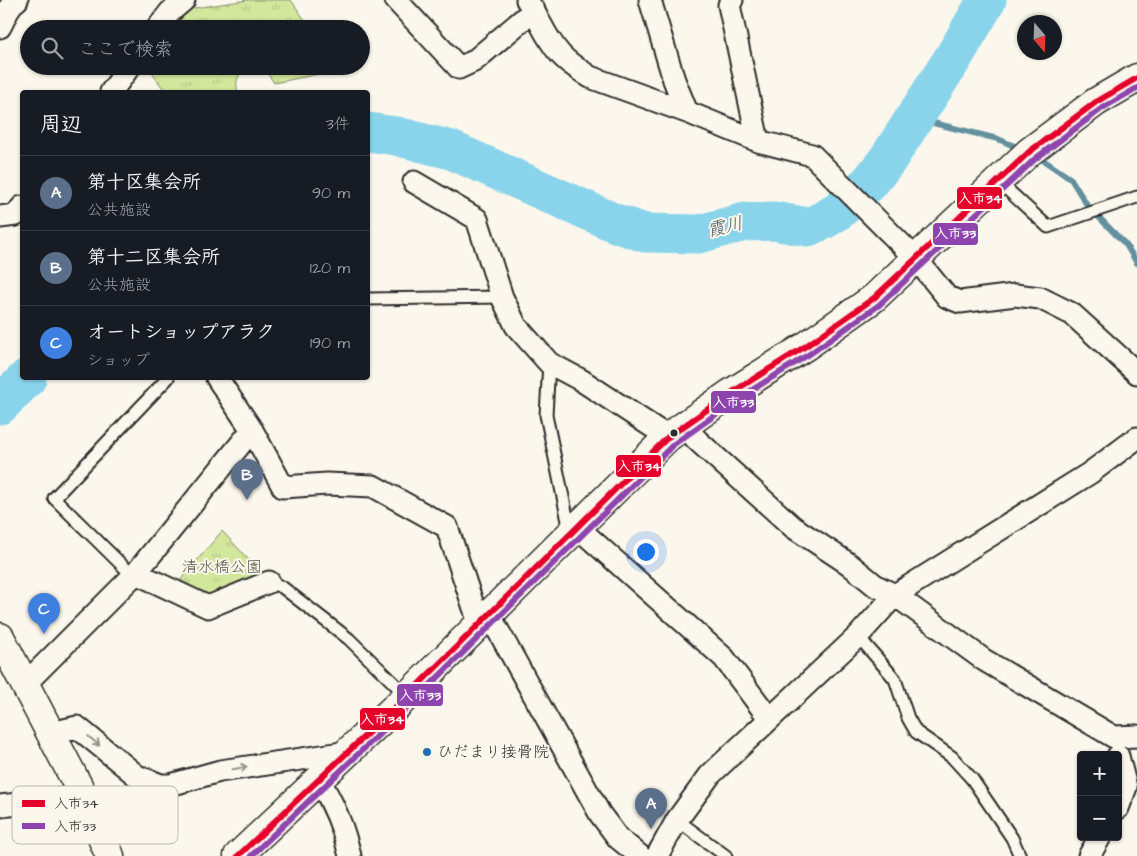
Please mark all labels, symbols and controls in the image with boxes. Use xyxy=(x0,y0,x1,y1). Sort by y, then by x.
north arrow xyxy=(1017,15,1062,60)
search box xyxy=(20,20,370,75)
icon: search xyxy=(38,34,66,62)
text: ここで検索 xyxy=(78,36,173,63)
text: 周辺 xyxy=(40,110,82,139)
text: 3件 xyxy=(326,113,350,135)
text: 第十区集会所 xyxy=(87,169,201,196)
text: A xyxy=(51,182,61,204)
text: 90 m xyxy=(312,182,350,204)
line badge: 入市34 xyxy=(956,186,1003,210)
text: 入市34 xyxy=(958,189,1003,209)
text: 公共施設 xyxy=(87,199,151,221)
water label: 霞川 xyxy=(705,211,745,243)
line badge: 入市33 xyxy=(932,222,979,246)
text: 入市33 xyxy=(934,224,977,244)
text: 第十二区集会所 xyxy=(87,244,220,271)
text: B xyxy=(50,257,62,279)
text: 120 m xyxy=(310,257,350,279)
text: 公共施設 xyxy=(87,274,151,296)
text: オートショップアラク xyxy=(87,319,275,346)
text: C xyxy=(50,332,62,354)
text: 190 m xyxy=(310,332,350,354)
text: ショップ xyxy=(87,349,150,371)
line badge: 入市33 xyxy=(710,390,757,414)
text: 入市33 xyxy=(712,393,755,413)
unlabelled marker xyxy=(669,428,679,438)
line badge: 入市34 xyxy=(615,454,662,478)
text: 入市34 xyxy=(617,457,662,477)
pin: B xyxy=(231,459,263,500)
your location xyxy=(633,539,659,565)
park label: 清水橋公園 xyxy=(182,556,262,578)
pin: C xyxy=(28,593,60,634)
line badge: 入市33 xyxy=(396,683,444,707)
text: 入市33 xyxy=(399,686,442,706)
line badge: 入市34 xyxy=(359,707,406,731)
text: 入市34 xyxy=(360,710,405,730)
one-way arrow xyxy=(87,735,100,746)
place label: ひだまり接骨院 xyxy=(437,741,549,763)
marker: ひだまり接骨院 xyxy=(421,746,433,758)
map controls xyxy=(1077,751,1122,841)
button: + xyxy=(1077,751,1122,796)
one-way arrow xyxy=(231,763,247,773)
legend xyxy=(12,786,178,844)
pin: A xyxy=(635,788,667,829)
text: 入市34 xyxy=(54,794,99,814)
button: − xyxy=(1077,796,1122,841)
text: 入市33 xyxy=(54,817,96,837)

